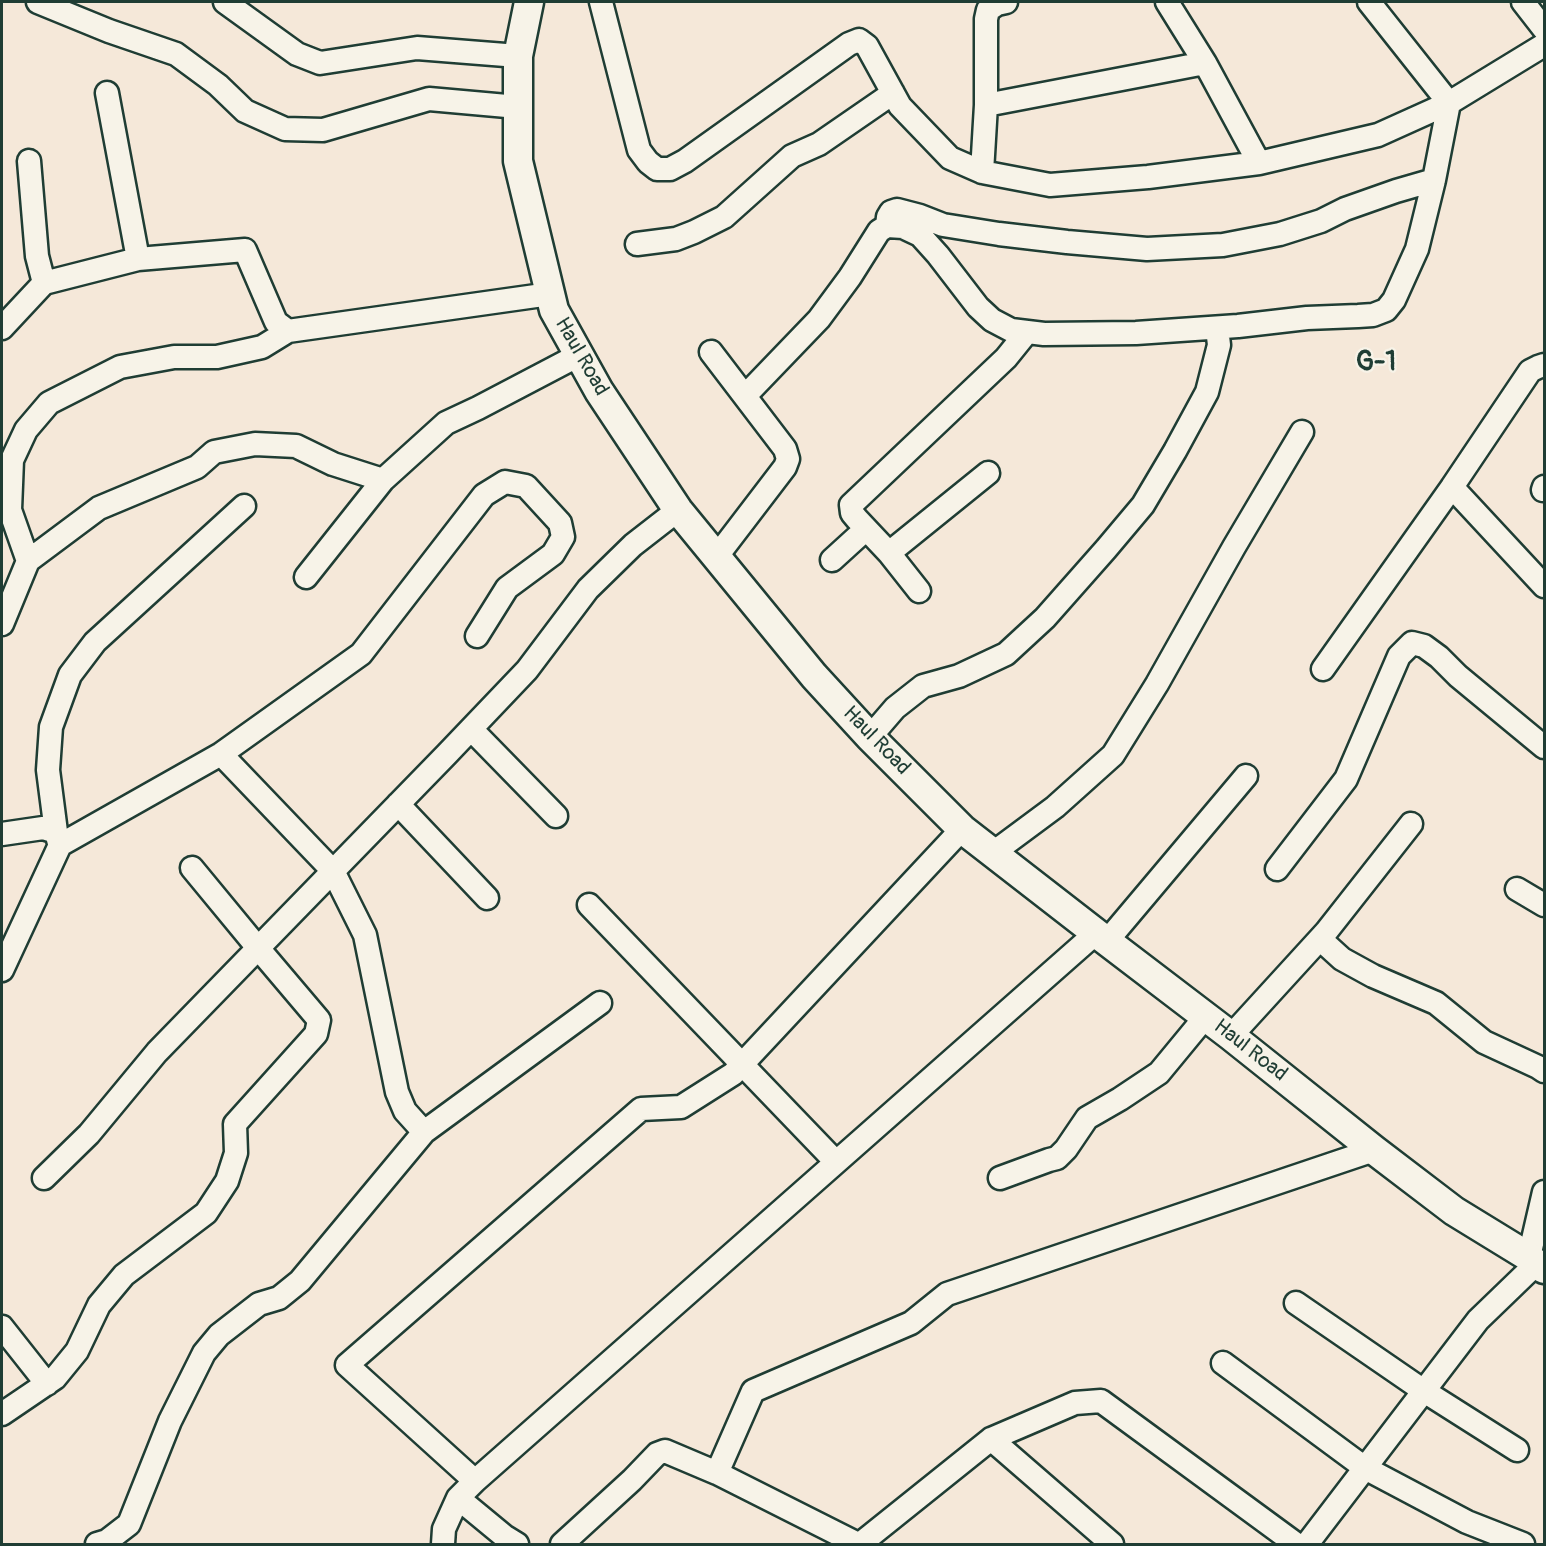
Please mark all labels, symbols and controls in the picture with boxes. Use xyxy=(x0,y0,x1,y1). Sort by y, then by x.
street label: Haul Road xyxy=(549,313,613,401)
district label: G-1 xyxy=(1356,347,1396,379)
street label: Haul Road xyxy=(837,701,915,781)
street label: Haul Road xyxy=(1208,1015,1292,1087)

